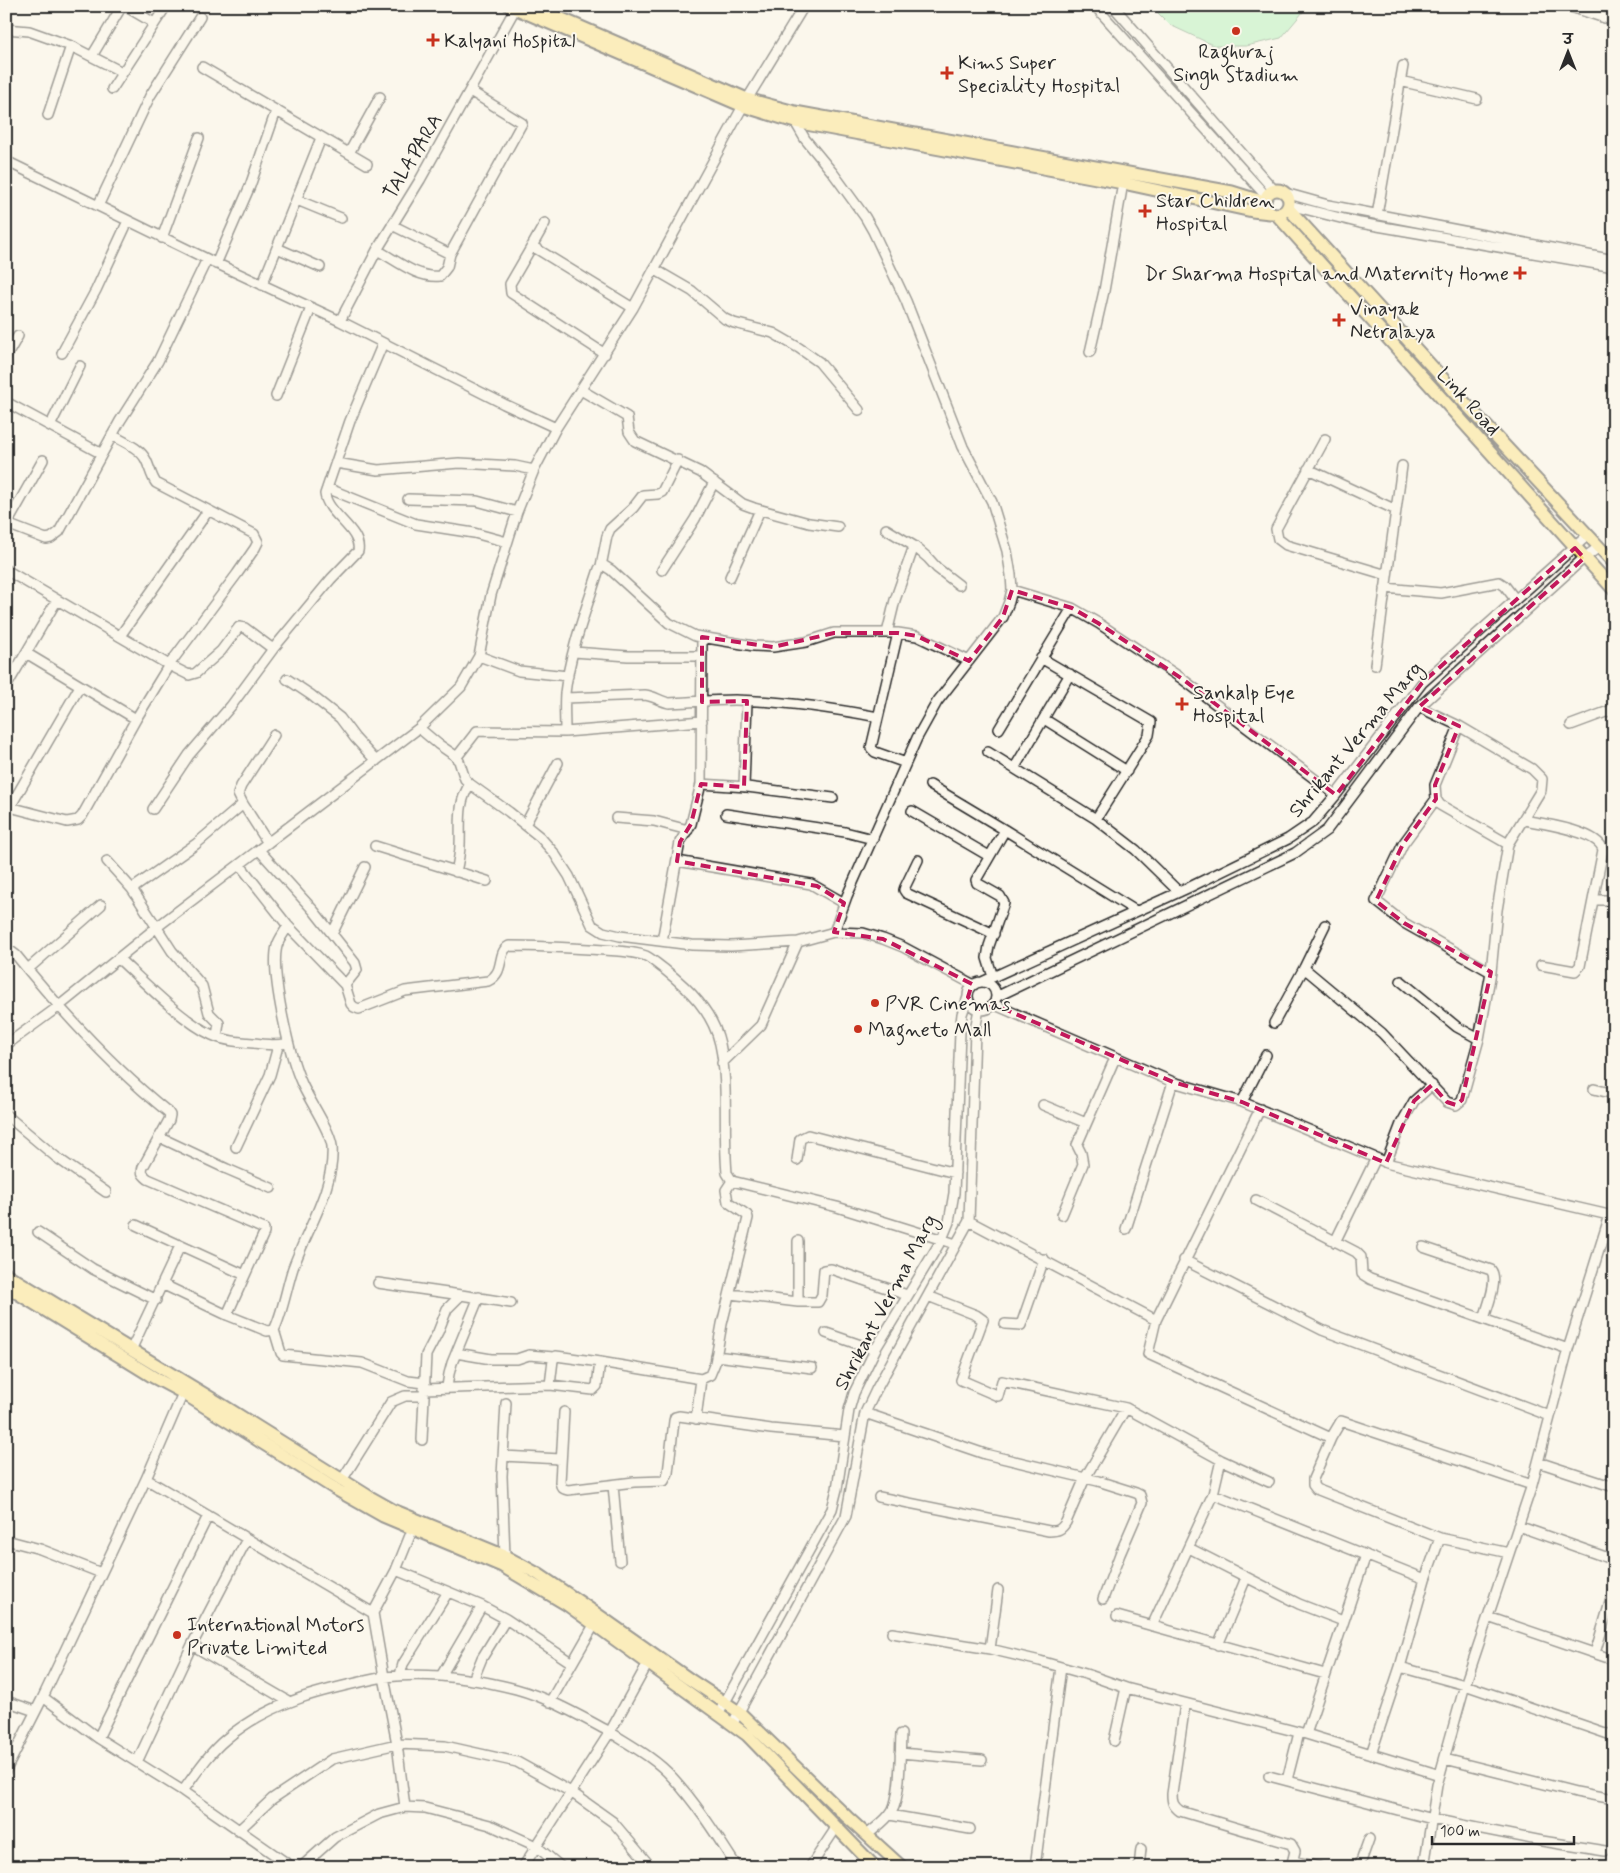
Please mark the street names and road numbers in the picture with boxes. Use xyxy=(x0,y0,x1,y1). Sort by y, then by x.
street label: TALAPARA xyxy=(377,109,449,205)
street label: Link Road xyxy=(1430,362,1506,442)
street label: Shrikant Verma Marg xyxy=(1283,656,1430,824)
street label: Shrikant Verma Marg xyxy=(829,1210,945,1396)

